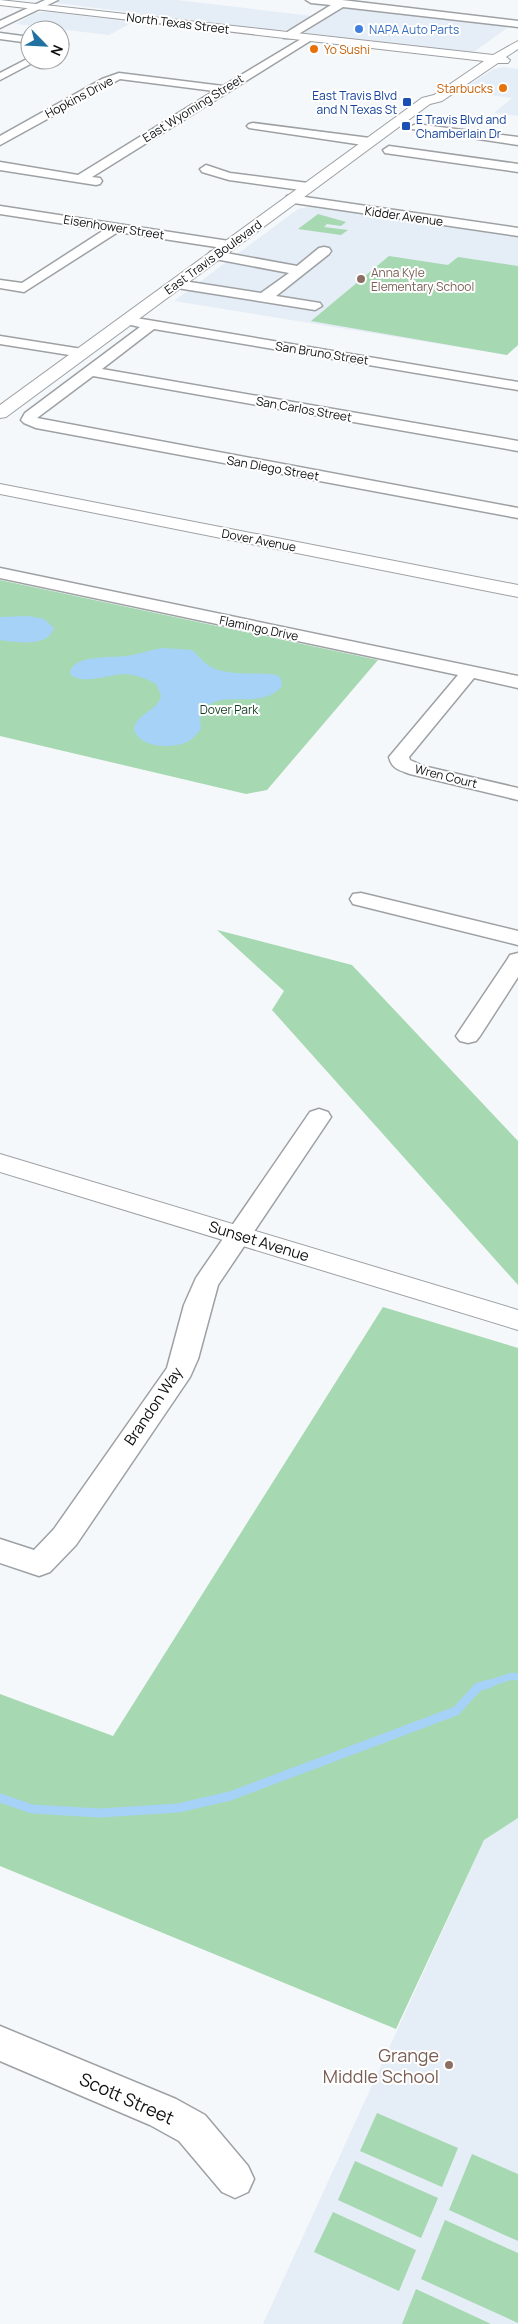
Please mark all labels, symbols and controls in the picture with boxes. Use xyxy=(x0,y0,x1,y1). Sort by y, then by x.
street label: North Texas Street xyxy=(126,8,231,38)
north arrow xyxy=(20,20,70,70)
place label: NAPA Auto Parts xyxy=(369,21,459,38)
marker: NAPA Auto Parts xyxy=(353,23,365,35)
place label: Yo Sushi xyxy=(324,41,370,58)
text: N xyxy=(47,42,68,59)
marker: Yo Sushi xyxy=(308,43,320,55)
street label: East Wyoming Street xyxy=(139,70,247,146)
street label: Hopkins Drive xyxy=(42,72,116,122)
place label: Starbucks xyxy=(437,80,493,97)
marker: Starbucks xyxy=(497,82,509,94)
place label: East Travis Blvd and N Texas St xyxy=(312,87,397,118)
marker: East Travis Blvd and N Texas St xyxy=(401,96,413,108)
place label: E Travis Blvd and Chamberlain Dr xyxy=(416,111,506,142)
marker: E Travis Blvd and Chamberlain Dr xyxy=(400,120,412,132)
street label: Kidder Avenue xyxy=(364,202,444,230)
street label: Eisenhower Street xyxy=(62,211,166,243)
street label: East Travis Boulevard xyxy=(161,216,265,298)
place label: Anna Kyle Elementary School xyxy=(371,264,474,295)
marker: Anna Kyle Elementary School xyxy=(355,273,367,285)
street label: San Bruno Street xyxy=(274,337,370,369)
street label: San Carlos Street xyxy=(255,392,353,426)
street label: San Diego Street xyxy=(226,452,321,485)
street label: Dover Avenue xyxy=(220,524,298,556)
street label: Flamingo Drive xyxy=(218,611,300,645)
park label: Dover Park xyxy=(200,701,259,718)
street label: Wren Court xyxy=(413,760,479,792)
street label: Sunset Avenue xyxy=(206,1216,312,1266)
street label: Brandon Way xyxy=(119,1363,187,1449)
place label: Grange Middle School xyxy=(323,2043,439,2088)
marker: Grange Middle School xyxy=(443,2059,455,2071)
street label: Scott Street xyxy=(76,2066,178,2130)

